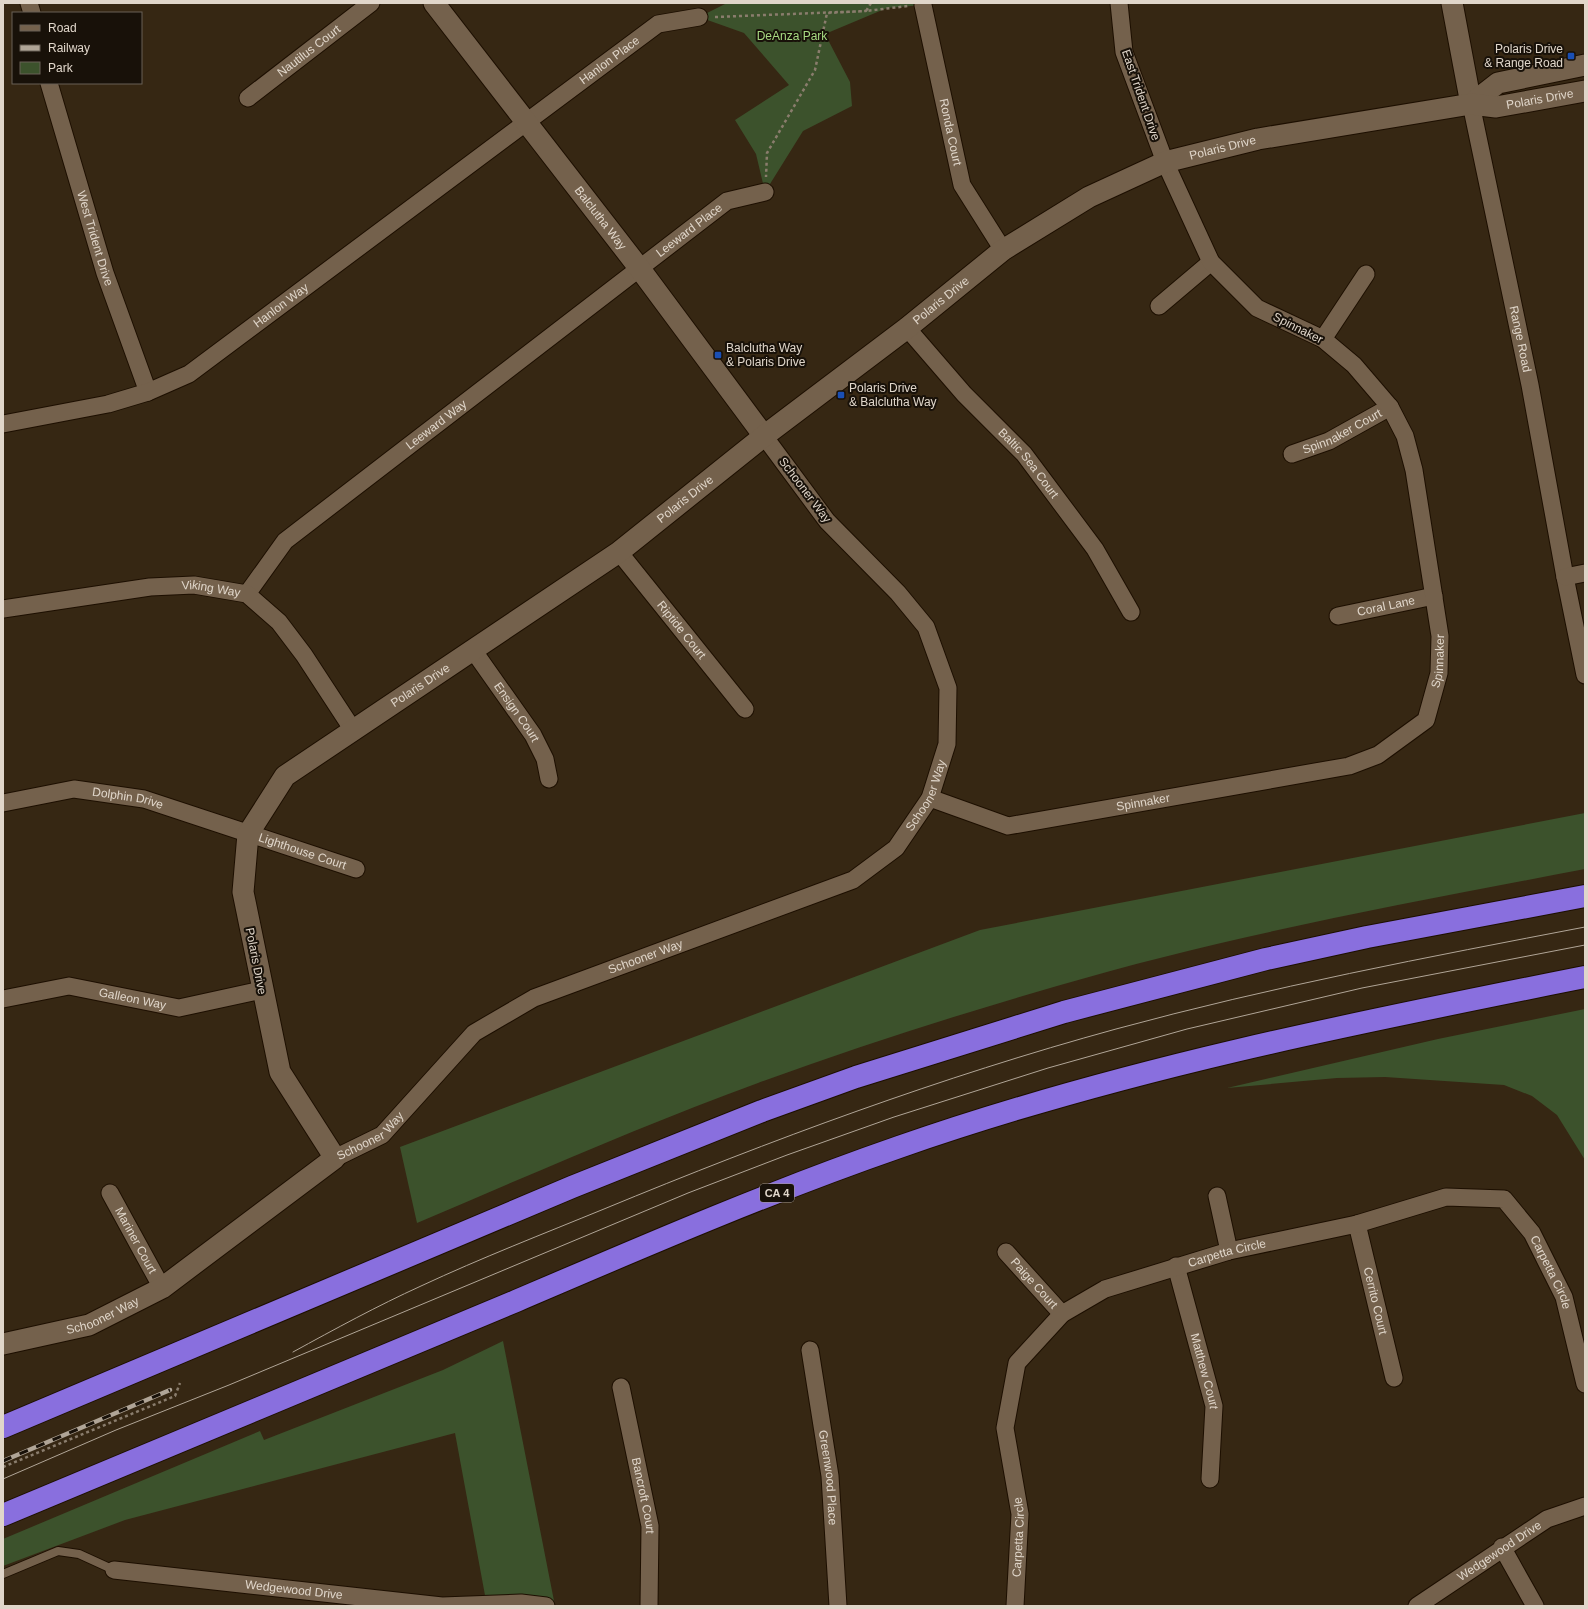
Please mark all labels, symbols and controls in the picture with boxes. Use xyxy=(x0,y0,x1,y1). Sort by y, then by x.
legend xyxy=(12,12,142,84)
text: Road xyxy=(48,21,77,35)
street label: Nautilus Court xyxy=(275,22,344,80)
park label: DeAnza Park xyxy=(757,29,828,43)
street label: Hanlon Place xyxy=(577,33,642,87)
text: Railway xyxy=(48,41,90,55)
place label: Polaris Drive & Range Road xyxy=(1484,42,1563,70)
street label: East Trident Drive xyxy=(1119,48,1163,143)
marker: Polaris Drive & Range Road xyxy=(1566,51,1576,61)
text: Park xyxy=(48,61,74,75)
street label: Polaris Drive xyxy=(1505,86,1575,112)
street label: Ronda Court xyxy=(936,97,965,167)
street label: Polaris Drive xyxy=(1188,133,1258,163)
street label: Balclutha Way xyxy=(572,184,629,253)
street label: West Trident Drive xyxy=(74,189,116,288)
street label: Leeward Place xyxy=(653,200,725,260)
street label: Polaris Drive xyxy=(910,273,972,327)
street label: Hanlon Way xyxy=(251,280,311,331)
street label: Range Road xyxy=(1507,304,1534,373)
street label: Spinnaker xyxy=(1271,309,1325,347)
place label: Balclutha Way & Polaris Drive xyxy=(726,341,806,369)
marker: Balclutha Way & Polaris Drive xyxy=(713,350,723,360)
place label: Polaris Drive & Balclutha Way xyxy=(849,381,937,409)
marker: Polaris Drive & Balclutha Way xyxy=(836,390,846,400)
street label: Leeward Way xyxy=(403,397,469,452)
street label: Spinnaker Court xyxy=(1301,406,1385,457)
street label: Baltic Sea Court xyxy=(995,425,1062,501)
street label: Schooner Way xyxy=(776,455,834,525)
street label: Polaris Drive xyxy=(654,472,716,526)
street label: Viking Way xyxy=(181,578,242,600)
street label: Coral Lane xyxy=(1356,593,1416,619)
street label: Riptide Court xyxy=(654,598,709,662)
street label: Spinnaker xyxy=(1428,634,1447,690)
street label: Polaris Drive xyxy=(388,660,453,710)
street label: Ensign Court xyxy=(491,680,543,745)
street label: Schooner Way xyxy=(903,758,949,834)
street label: Dolphin Drive xyxy=(91,785,165,812)
street label: Spinnaker xyxy=(1115,791,1171,814)
street label: Lighthouse Court xyxy=(257,830,349,873)
street label: Polaris Drive xyxy=(243,926,269,996)
street label: Schooner Way xyxy=(606,937,685,977)
street label: Galleon Way xyxy=(98,985,167,1012)
street label: Schooner Way xyxy=(334,1109,407,1163)
road number: CA 4 xyxy=(760,1184,794,1202)
street label: Mariner Court xyxy=(112,1205,160,1277)
street label: Carpetta Circle xyxy=(1527,1233,1574,1311)
street label: Carpetta Circle xyxy=(1186,1236,1268,1270)
street label: Paige Court xyxy=(1008,1255,1061,1312)
street label: Cerrito Court xyxy=(1361,1266,1390,1337)
street label: Schooner Way xyxy=(65,1294,141,1337)
street label: Matthew Court xyxy=(1188,1332,1221,1410)
street label: Greenwood Place xyxy=(816,1429,840,1526)
street label: Bancroft Court xyxy=(629,1456,657,1535)
street label: Carpetta Circle xyxy=(1010,1496,1027,1578)
street label: Wedgewood Drive xyxy=(1455,1518,1544,1584)
street label: Wedgewood Drive xyxy=(244,1577,344,1602)

